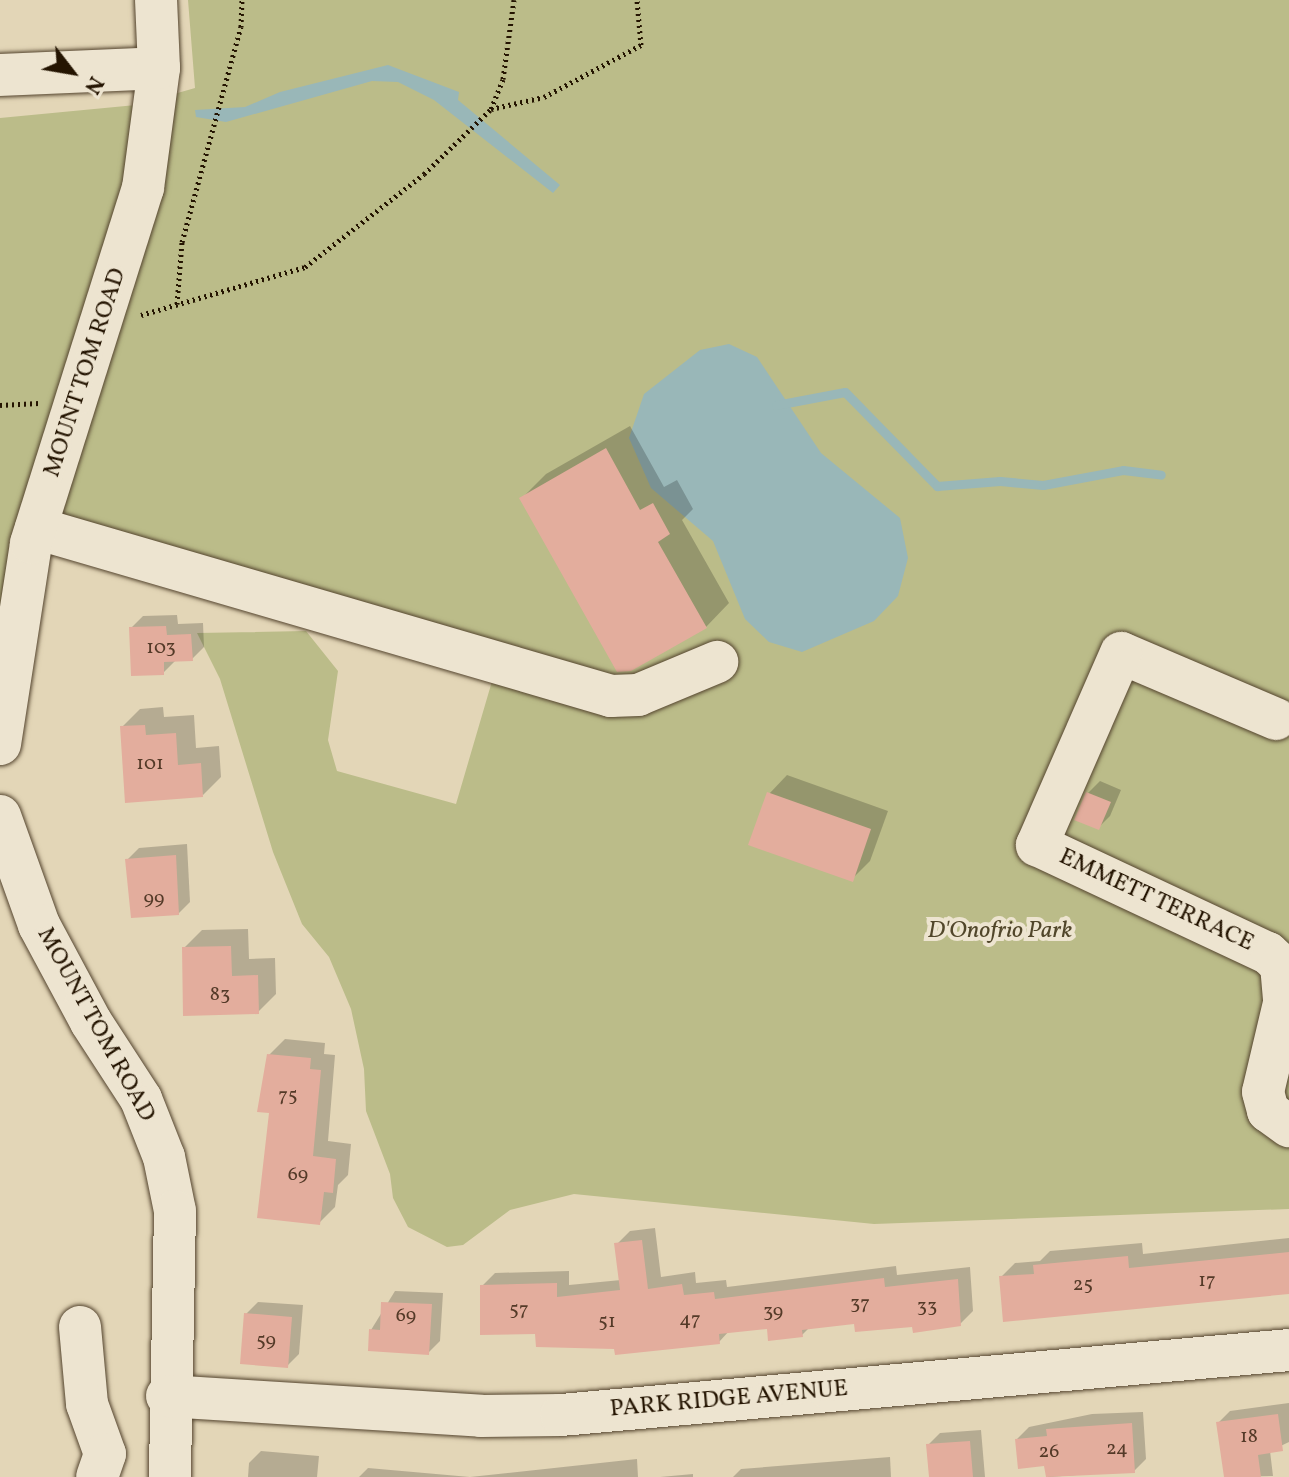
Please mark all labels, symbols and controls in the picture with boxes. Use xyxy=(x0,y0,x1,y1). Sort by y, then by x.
north arrow xyxy=(32,32,112,112)
text: N xyxy=(76,70,110,99)
street label: MOUNT TOM ROAD xyxy=(38,264,134,482)
house number: 103 xyxy=(146,636,176,660)
house number: 101 xyxy=(136,752,164,776)
street label: EMMETT TERRACE xyxy=(1053,843,1259,959)
house number: 99 xyxy=(144,887,164,911)
park label: D'Onofrio Park xyxy=(928,918,1072,946)
street label: MOUNT TOM ROAD xyxy=(29,922,161,1128)
house number: 83 xyxy=(210,983,230,1007)
house number: 75 xyxy=(278,1084,298,1108)
house number: 69 xyxy=(288,1163,308,1187)
house number: 17 xyxy=(1198,1269,1216,1293)
house number: 25 xyxy=(1073,1273,1093,1297)
house number: 37 xyxy=(850,1292,870,1316)
house number: 33 xyxy=(917,1295,937,1319)
house number: 57 xyxy=(509,1298,529,1322)
house number: 39 xyxy=(763,1300,783,1324)
house number: 69 xyxy=(396,1304,416,1328)
house number: 47 xyxy=(679,1308,701,1332)
house number: 51 xyxy=(598,1310,616,1334)
house number: 59 xyxy=(256,1329,276,1353)
street label: PARK RIDGE AVENUE xyxy=(609,1375,849,1425)
house number: 18 xyxy=(1240,1425,1258,1449)
house number: 24 xyxy=(1106,1437,1128,1461)
house number: 26 xyxy=(1039,1440,1059,1464)

